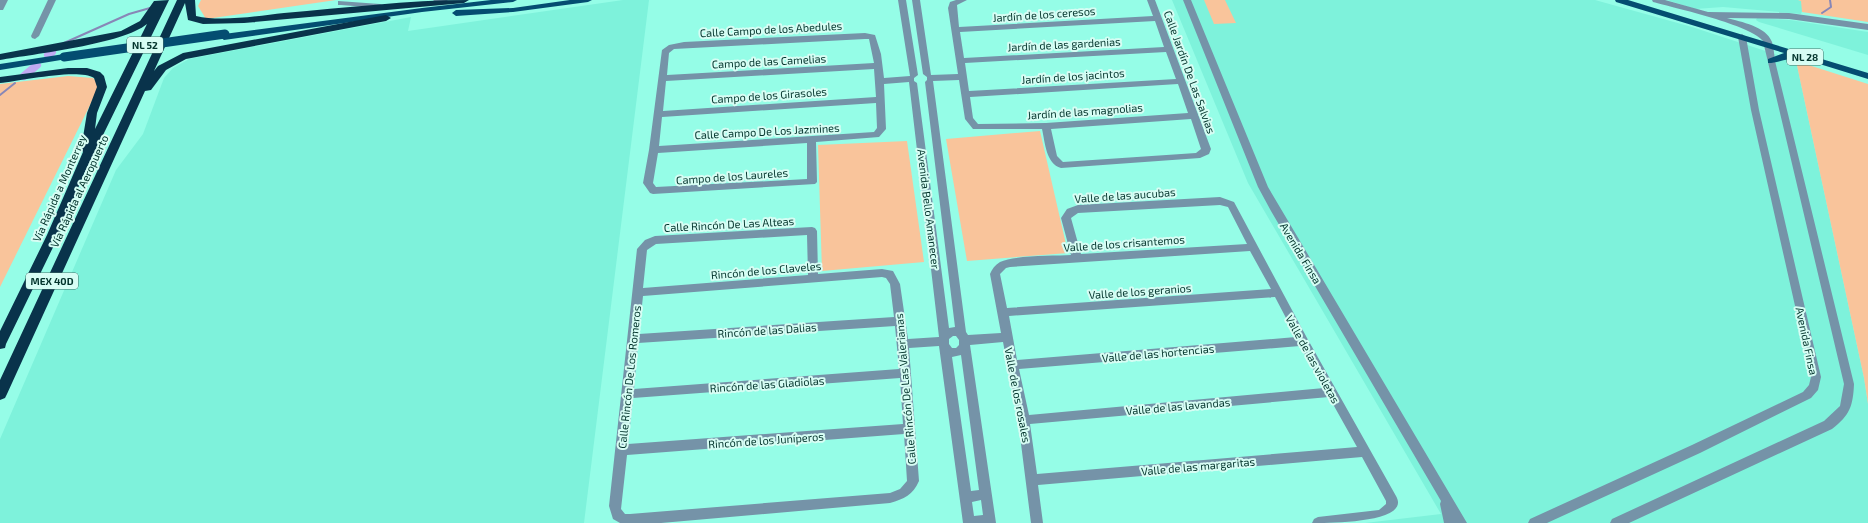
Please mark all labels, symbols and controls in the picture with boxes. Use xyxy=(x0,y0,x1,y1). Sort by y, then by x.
street label: Jardín de los ceresos xyxy=(992,4,1096,24)
street label: Calle Jardín De Las Salvias xyxy=(1162,9,1218,136)
street label: Calle Campo de los Abedules xyxy=(699,19,843,39)
street label: Jardín de las gardenias xyxy=(1007,35,1121,53)
road number: NL 52 xyxy=(127,37,163,53)
road number: NL 28 xyxy=(1787,49,1823,65)
street label: Campo de las Camelias xyxy=(711,51,827,70)
street label: Jardín de los jacintos xyxy=(1021,66,1126,87)
street label: Campo de los Girasoles xyxy=(711,84,828,106)
street label: Jardín de las magnolias xyxy=(1027,100,1144,122)
street label: Calle Campo De Los Jazmines xyxy=(694,121,840,141)
street label: Vía Rápida a Monterrey xyxy=(29,132,89,244)
street label: Vía Rápida al Aeropuerto xyxy=(47,133,111,249)
street label: Avenida Bello Amanecer xyxy=(915,148,943,270)
street label: Campo de los Laureles xyxy=(676,166,789,186)
street label: Valle de las aucubas xyxy=(1074,185,1176,205)
street label: Calle Rincón De Las Alteas xyxy=(664,214,795,234)
street label: Avenida Finsa xyxy=(1278,220,1324,286)
street label: Valle de los crisantemos xyxy=(1063,232,1186,254)
street label: Rincón de los Claveles xyxy=(710,259,822,281)
road number: MEX 40D xyxy=(26,273,78,289)
street label: Valle de los geranios xyxy=(1088,281,1192,301)
street label: Calle Rincón De Los Romeros xyxy=(615,304,643,449)
street label: Avenida Finsa xyxy=(1793,306,1821,376)
street label: Calle Rincón De Las Valerianas xyxy=(892,313,918,465)
street label: Valle de las violetas xyxy=(1283,313,1343,406)
street label: Rincón de las Dalias xyxy=(717,320,817,340)
street label: Valle de las hortencias xyxy=(1101,342,1215,364)
street label: Valle de los rosales xyxy=(1002,346,1034,444)
street label: Rincón de las Gladiolas xyxy=(709,373,825,394)
street label: Valle de las lavandas xyxy=(1125,395,1231,417)
street label: Rincón de los Juníperos xyxy=(708,429,825,451)
street label: Valle de las margaritas xyxy=(1140,455,1256,477)

